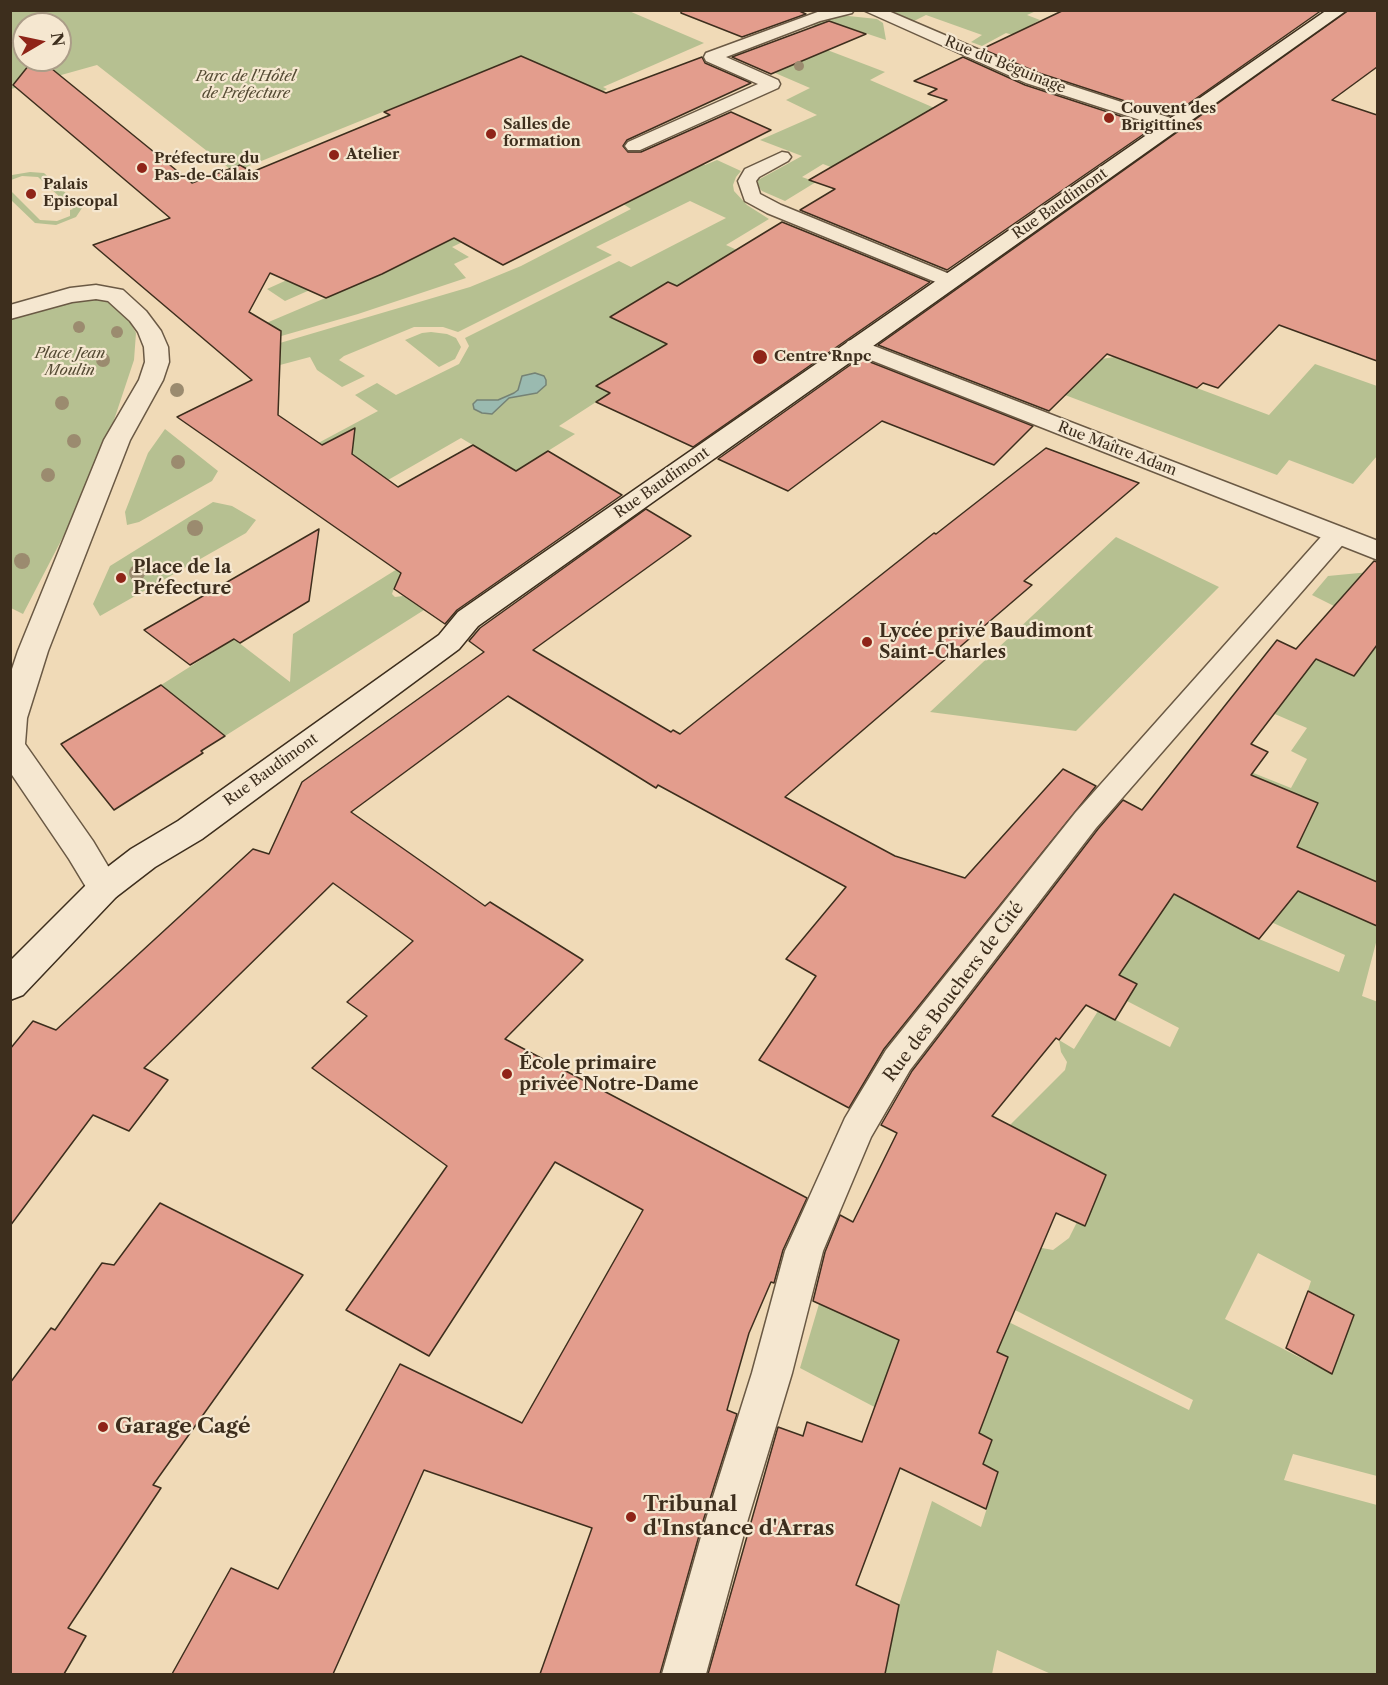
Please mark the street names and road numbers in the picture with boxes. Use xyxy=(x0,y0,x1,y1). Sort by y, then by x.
street label: Rue du Béguinage xyxy=(942,32,1068,98)
street label: Rue Baudimont xyxy=(1009,165,1111,243)
street label: Rue Maître Adam xyxy=(1055,418,1179,480)
street label: Rue Baudimont xyxy=(611,444,713,522)
street label: Rue Baudimont xyxy=(220,730,322,810)
street label: Rue des Bouchers de Cité xyxy=(879,898,1029,1086)

